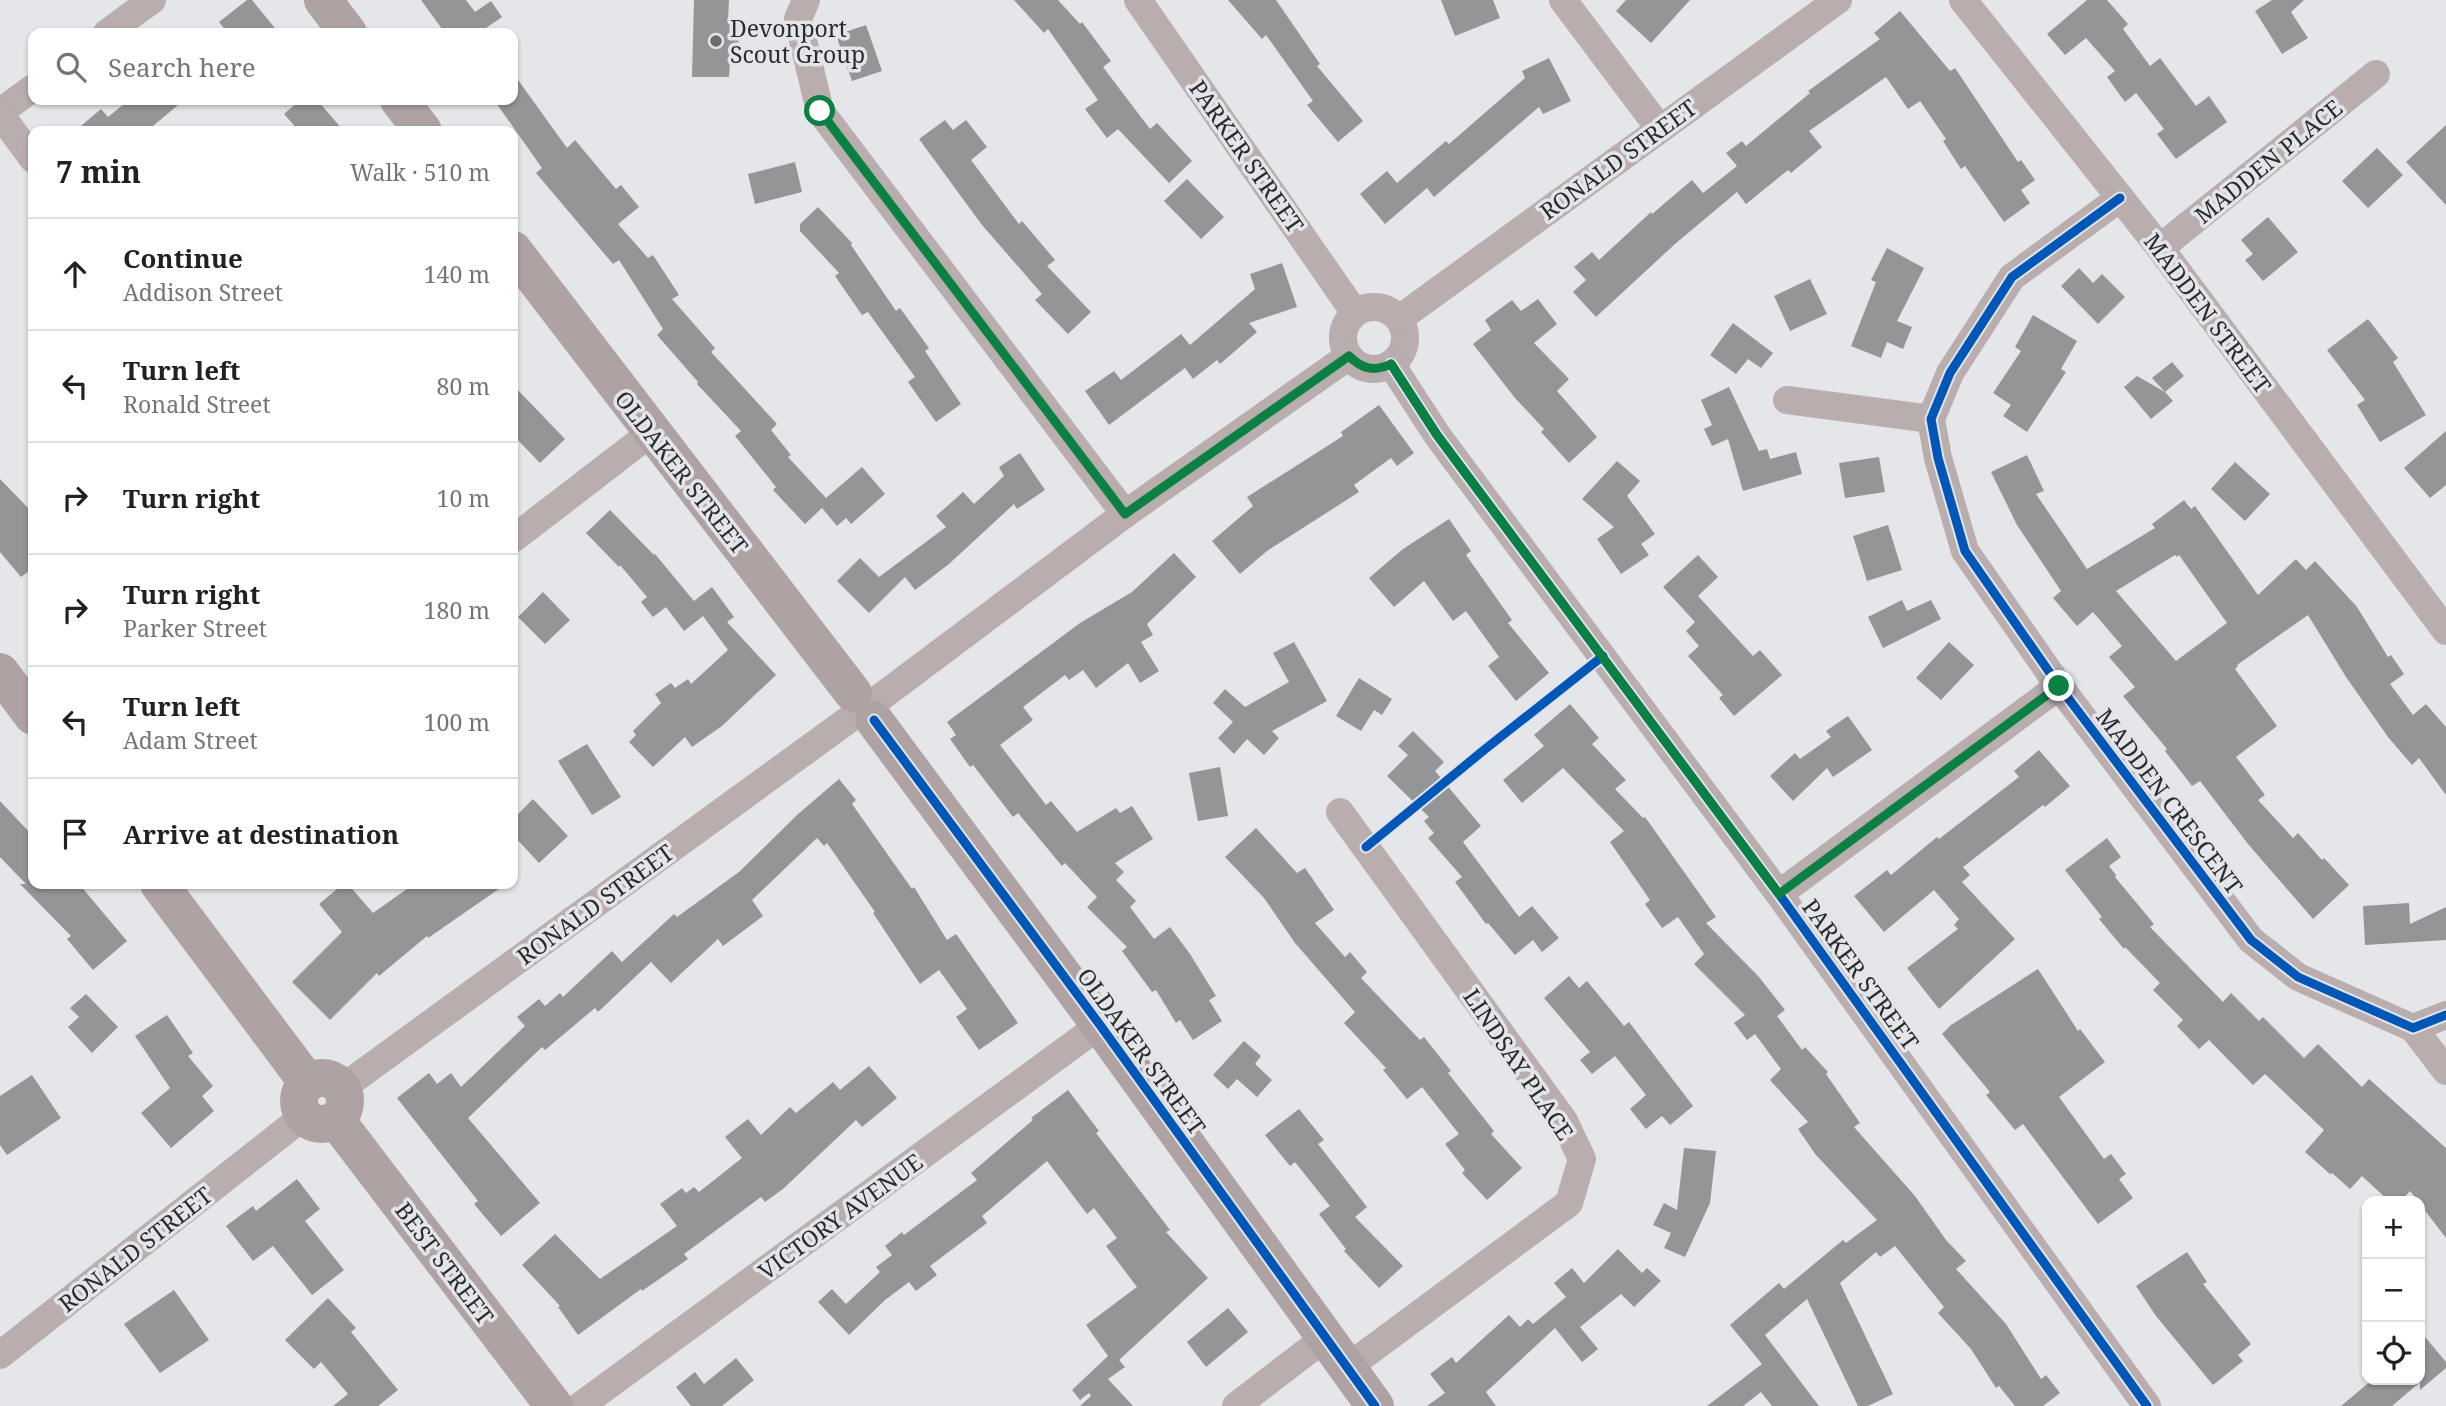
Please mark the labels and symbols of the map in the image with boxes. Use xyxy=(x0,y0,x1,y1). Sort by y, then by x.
place label: Devonport Scout Group xyxy=(730,12,865,70)
marker: Devonport Scout Group xyxy=(708,33,724,49)
street label: PARKER STREET xyxy=(1182,73,1312,239)
street label: RONALD STREET xyxy=(1533,91,1703,227)
street label: MADDEN PLACE xyxy=(2187,91,2349,231)
route start xyxy=(804,95,835,126)
street label: MADDEN STREET xyxy=(2137,226,2279,400)
street label: OLDAKER STREET xyxy=(608,384,756,560)
route end xyxy=(2043,670,2074,701)
street label: MADDEN CRESCENT xyxy=(2089,701,2251,901)
street label: RONALD STREET xyxy=(510,836,680,972)
street label: PARKER STREET xyxy=(1795,892,1927,1056)
street label: OLDAKER STREET xyxy=(1070,961,1214,1141)
street label: LINDSAY PLACE xyxy=(1456,982,1582,1146)
street label: VICTORY AVENUE xyxy=(751,1145,929,1287)
street label: RONALD STREET xyxy=(52,1179,218,1319)
street label: BEST STREET xyxy=(388,1195,502,1331)

